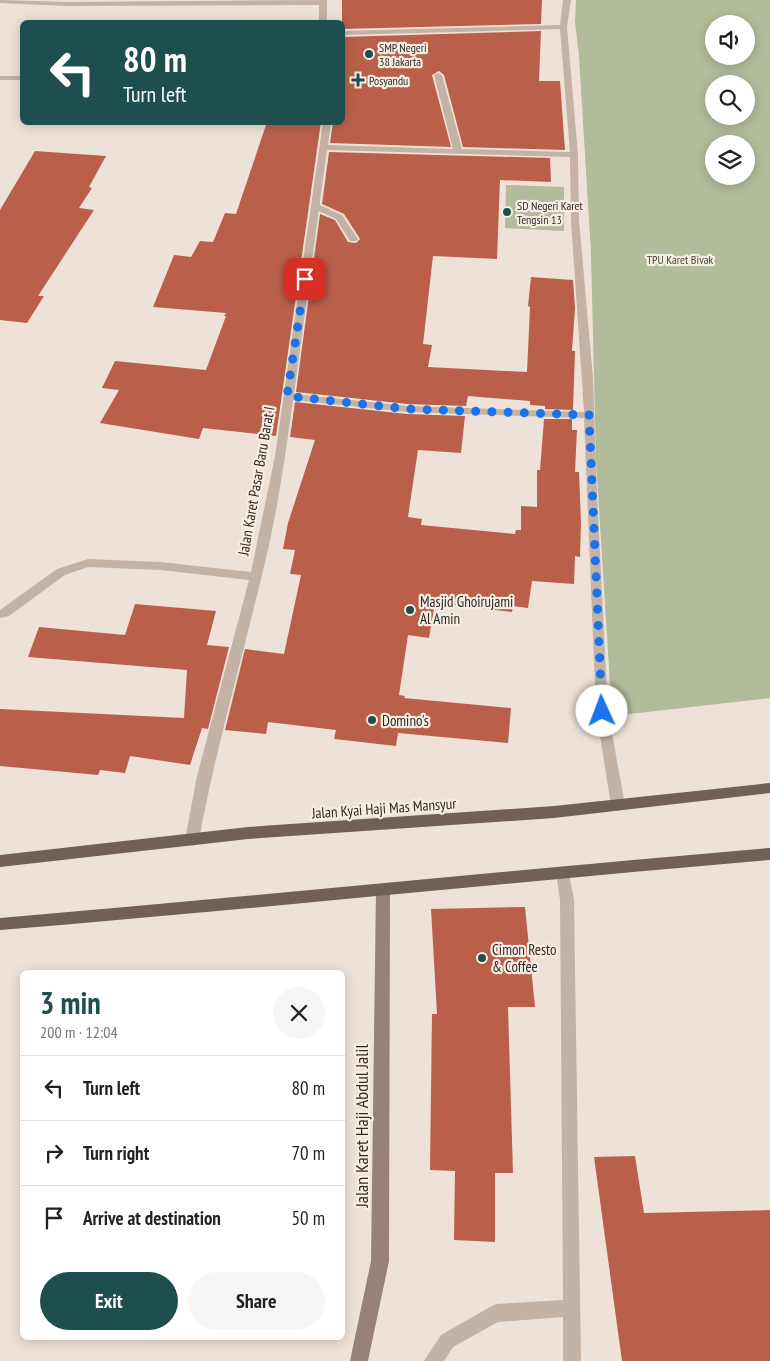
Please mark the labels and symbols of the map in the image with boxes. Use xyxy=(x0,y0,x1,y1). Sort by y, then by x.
place label: SMP Negeri 38 Jakarta xyxy=(379,40,427,69)
marker: SMP Negeri 38 Jakarta xyxy=(363,48,375,60)
marker: Posyandu xyxy=(351,73,365,87)
place label: Posyandu xyxy=(369,73,408,88)
place label: SD Negeri Karet Tengsin 13 xyxy=(517,198,584,227)
marker: SD Negeri Karet Tengsin 13 xyxy=(501,206,513,218)
park label: TPU Karet Bivak xyxy=(647,252,714,267)
pin xyxy=(284,258,326,300)
street label: Jalan Karet Pasar Baru Barat I xyxy=(233,405,278,558)
place label: Masjid Ghoirujami Al Amin xyxy=(420,592,513,628)
marker: Masjid Ghoirujami Al Amin xyxy=(404,604,416,616)
position arrow xyxy=(575,684,627,736)
place label: Domino's xyxy=(382,711,429,730)
marker: Domino's xyxy=(366,714,378,726)
street label: Jalan Kyai Haji Mas Mansyur xyxy=(310,793,458,823)
place label: Cimon Resto & Coffee xyxy=(492,940,557,976)
marker: Cimon Resto & Coffee xyxy=(476,952,488,964)
street label: Jalan Karet Haji Abdul Jalil xyxy=(350,1044,373,1209)

